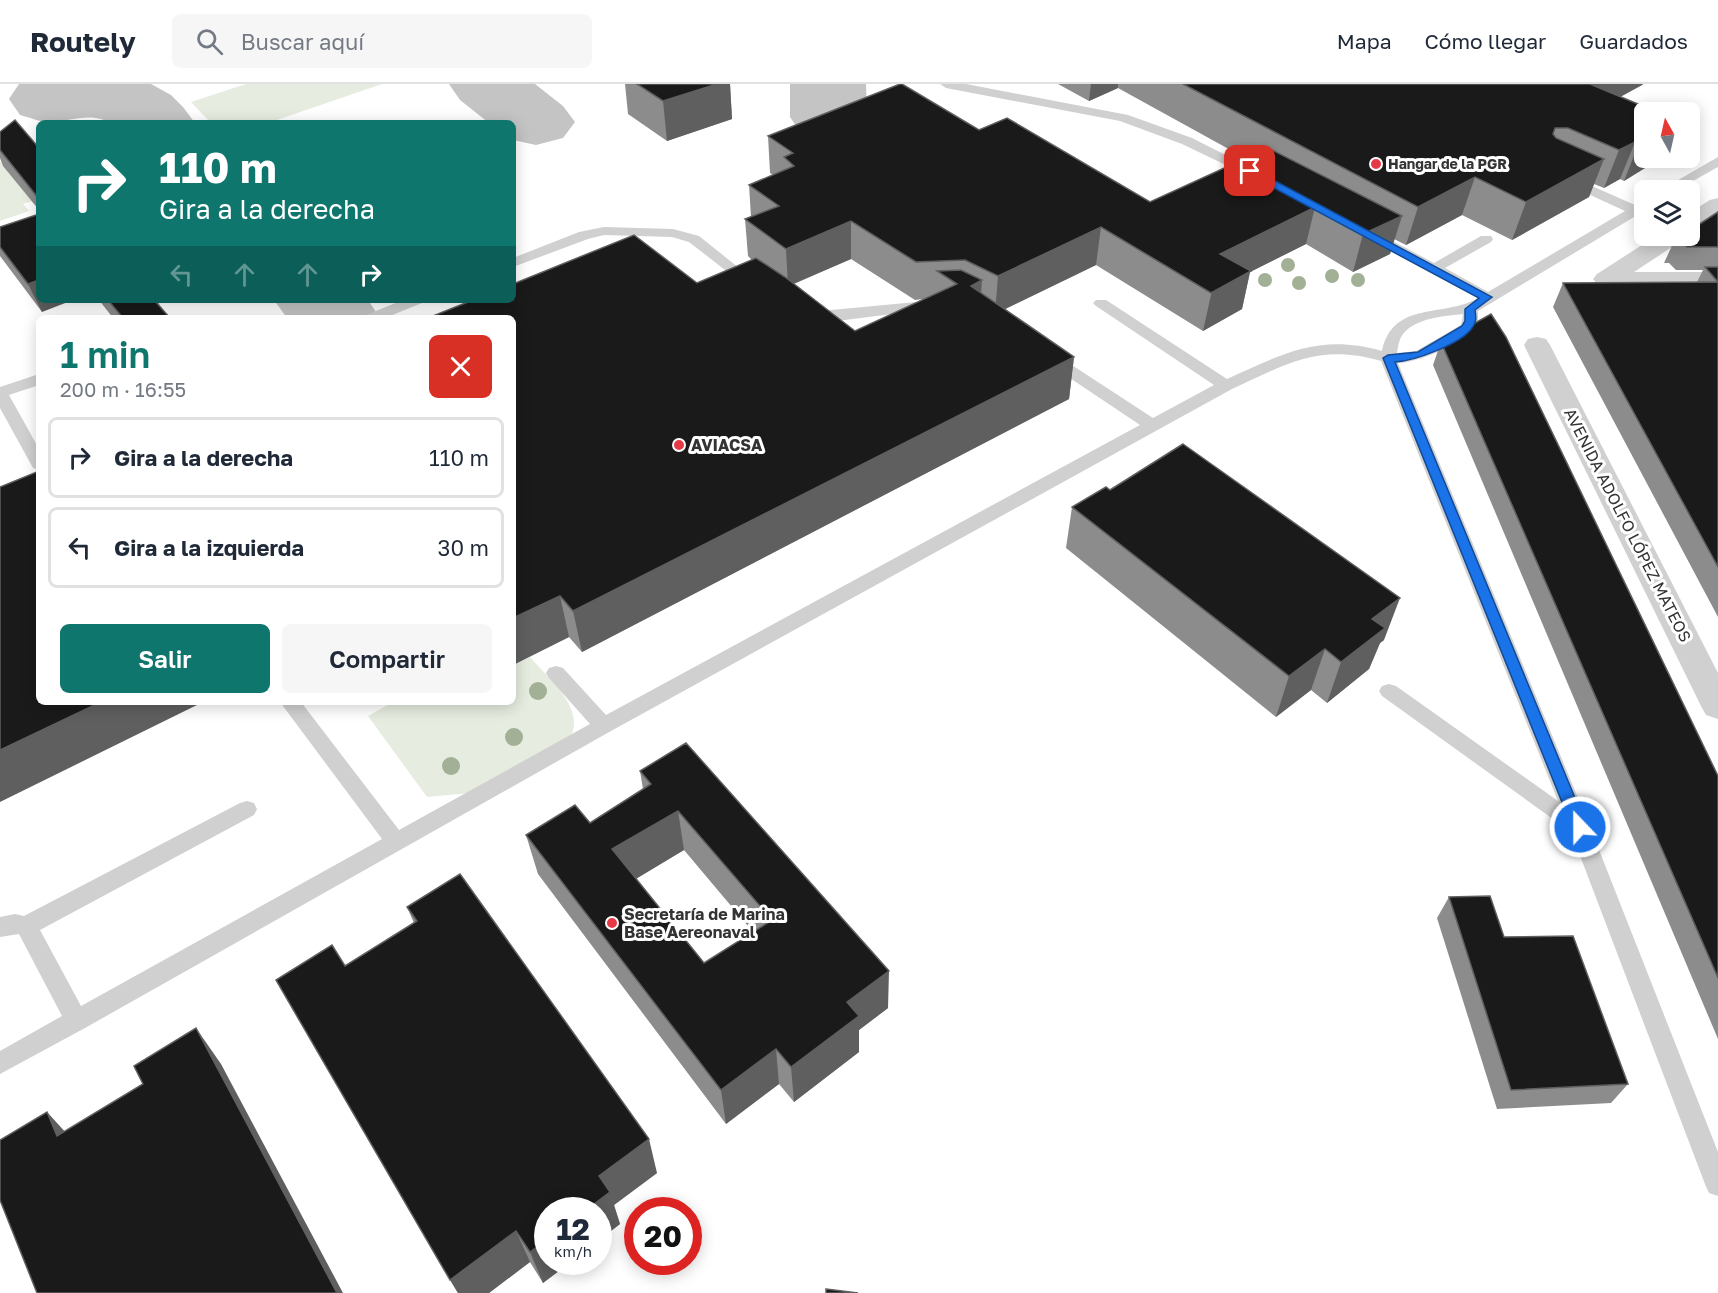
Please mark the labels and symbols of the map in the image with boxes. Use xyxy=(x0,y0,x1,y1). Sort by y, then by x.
north arrow xyxy=(1634,102,1700,168)
pin xyxy=(1224,145,1275,196)
place label: Hangar de la PGR xyxy=(1388,155,1507,172)
marker: Hangar de la PGR xyxy=(1369,157,1383,171)
street label: AVENIDA ADOLFO LÓPEZ MATEOS xyxy=(1560,405,1696,645)
place label: AVIACSA xyxy=(691,435,763,455)
marker: AVIACSA xyxy=(672,438,686,452)
position arrow xyxy=(1548,795,1612,859)
place label: Secretaría de Marina Base Aereonaval xyxy=(624,904,785,942)
marker: Secretaría de Marina Base Aereonaval xyxy=(605,916,619,930)
speed limit sign: 20 xyxy=(624,1197,702,1275)

